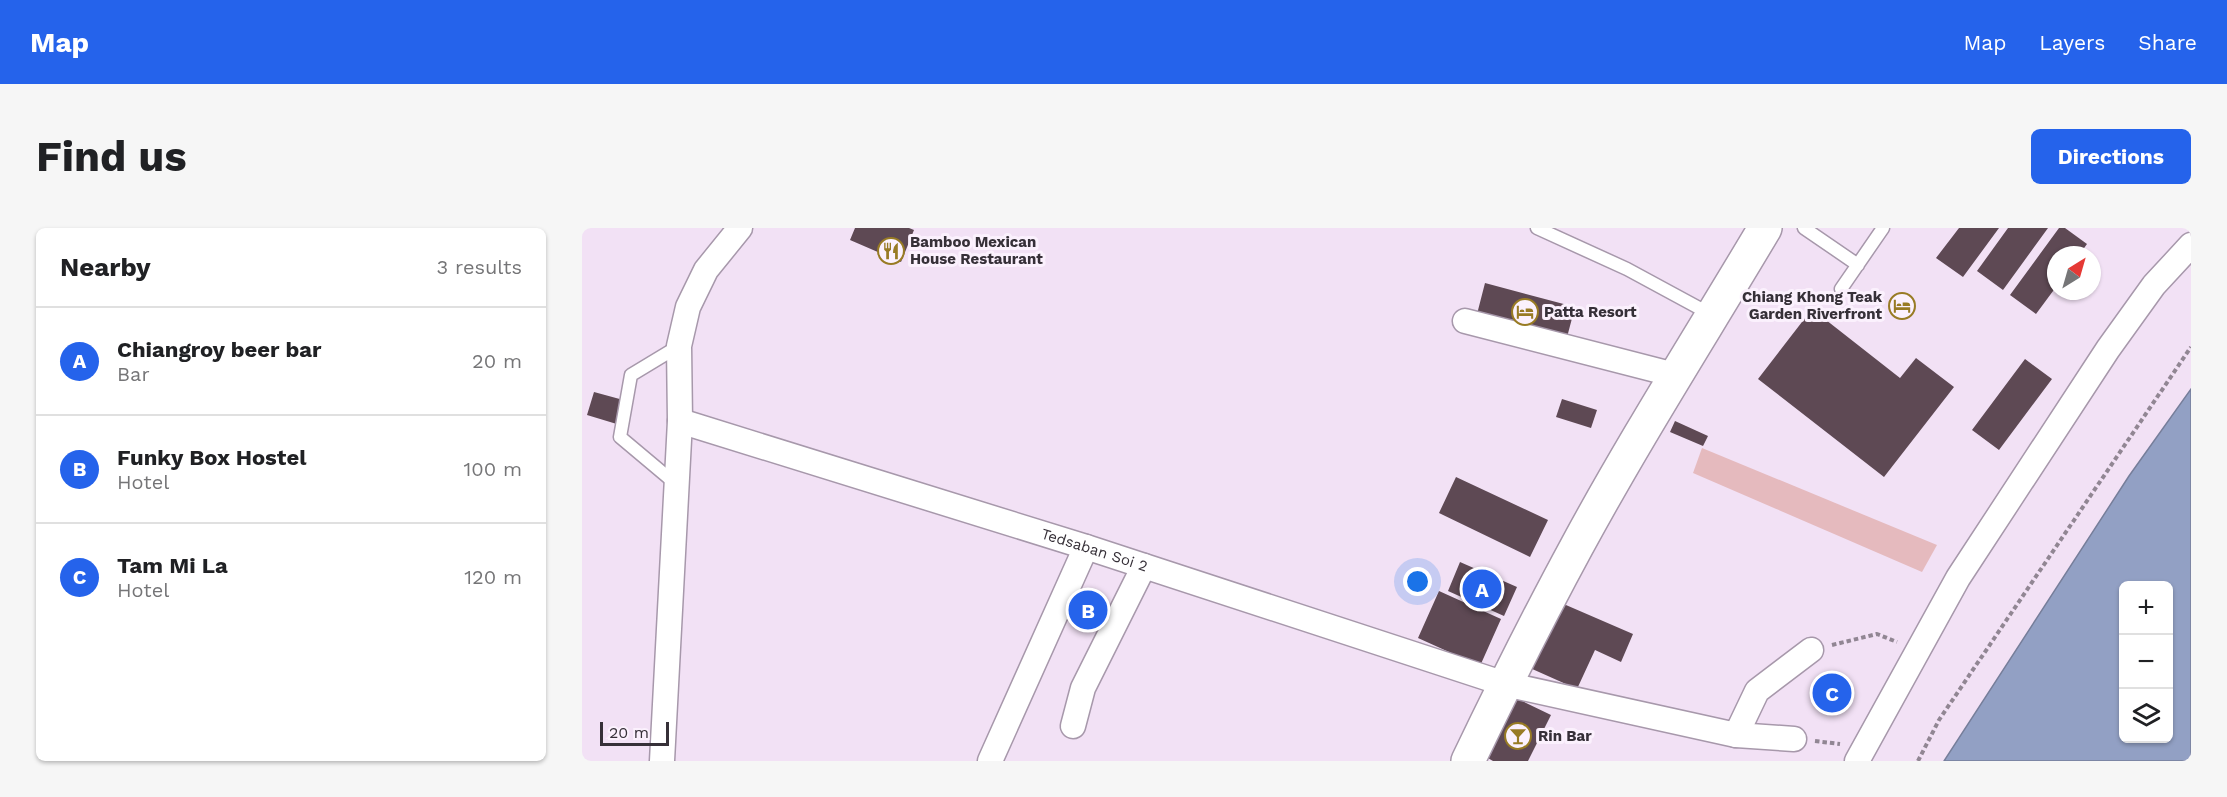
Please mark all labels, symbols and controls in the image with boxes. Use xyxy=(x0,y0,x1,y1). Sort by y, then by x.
text: Map xyxy=(30,26,89,59)
text: Map xyxy=(1963,30,2006,55)
text: Layers xyxy=(2039,30,2105,55)
text: Share xyxy=(2138,30,2197,55)
button: Directions xyxy=(2031,129,2191,184)
text: Find us xyxy=(36,132,187,181)
place label: Bamboo Mexican House Restaurant xyxy=(910,233,1043,268)
restaurant icon: Bamboo Mexican House Restaurant xyxy=(876,236,906,266)
north arrow xyxy=(2047,246,2101,300)
text: Nearby xyxy=(60,252,151,282)
text: 3 results xyxy=(437,255,522,279)
place label: Chiang Khong Teak Garden Riverfront xyxy=(1742,288,1883,323)
hotel icon: Chiang Khong Teak Garden Riverfront xyxy=(1887,291,1917,321)
hotel icon: Patta Resort xyxy=(1510,297,1540,327)
place label: Patta Resort xyxy=(1544,303,1637,321)
text: Chiangroy beer bar xyxy=(117,337,321,362)
text: A xyxy=(73,349,86,373)
text: 20 m xyxy=(472,349,522,373)
text: Bar xyxy=(117,362,150,386)
text: Funky Box Hostel xyxy=(117,445,306,470)
text: B xyxy=(73,457,86,481)
text: 100 m xyxy=(463,457,522,481)
text: Hotel xyxy=(117,470,169,494)
street label: Tedsaban Soi 2 xyxy=(1039,525,1150,576)
text: Tam Mi La xyxy=(117,553,228,578)
text: C xyxy=(73,565,86,589)
text: 120 m xyxy=(464,565,522,589)
pin: A xyxy=(1462,566,1502,612)
your location xyxy=(1403,567,1432,596)
text: Hotel xyxy=(117,578,169,602)
map controls xyxy=(2119,581,2173,743)
button: + xyxy=(2119,581,2173,635)
pin: B xyxy=(1068,588,1108,632)
button: − xyxy=(2119,635,2173,689)
pin: C xyxy=(1812,670,1852,716)
button: layers xyxy=(2119,689,2173,743)
scale bar xyxy=(600,719,669,746)
bar icon: Rin Bar xyxy=(1503,721,1533,751)
text: 20 m xyxy=(609,723,649,742)
place label: Rin Bar xyxy=(1538,727,1592,745)

